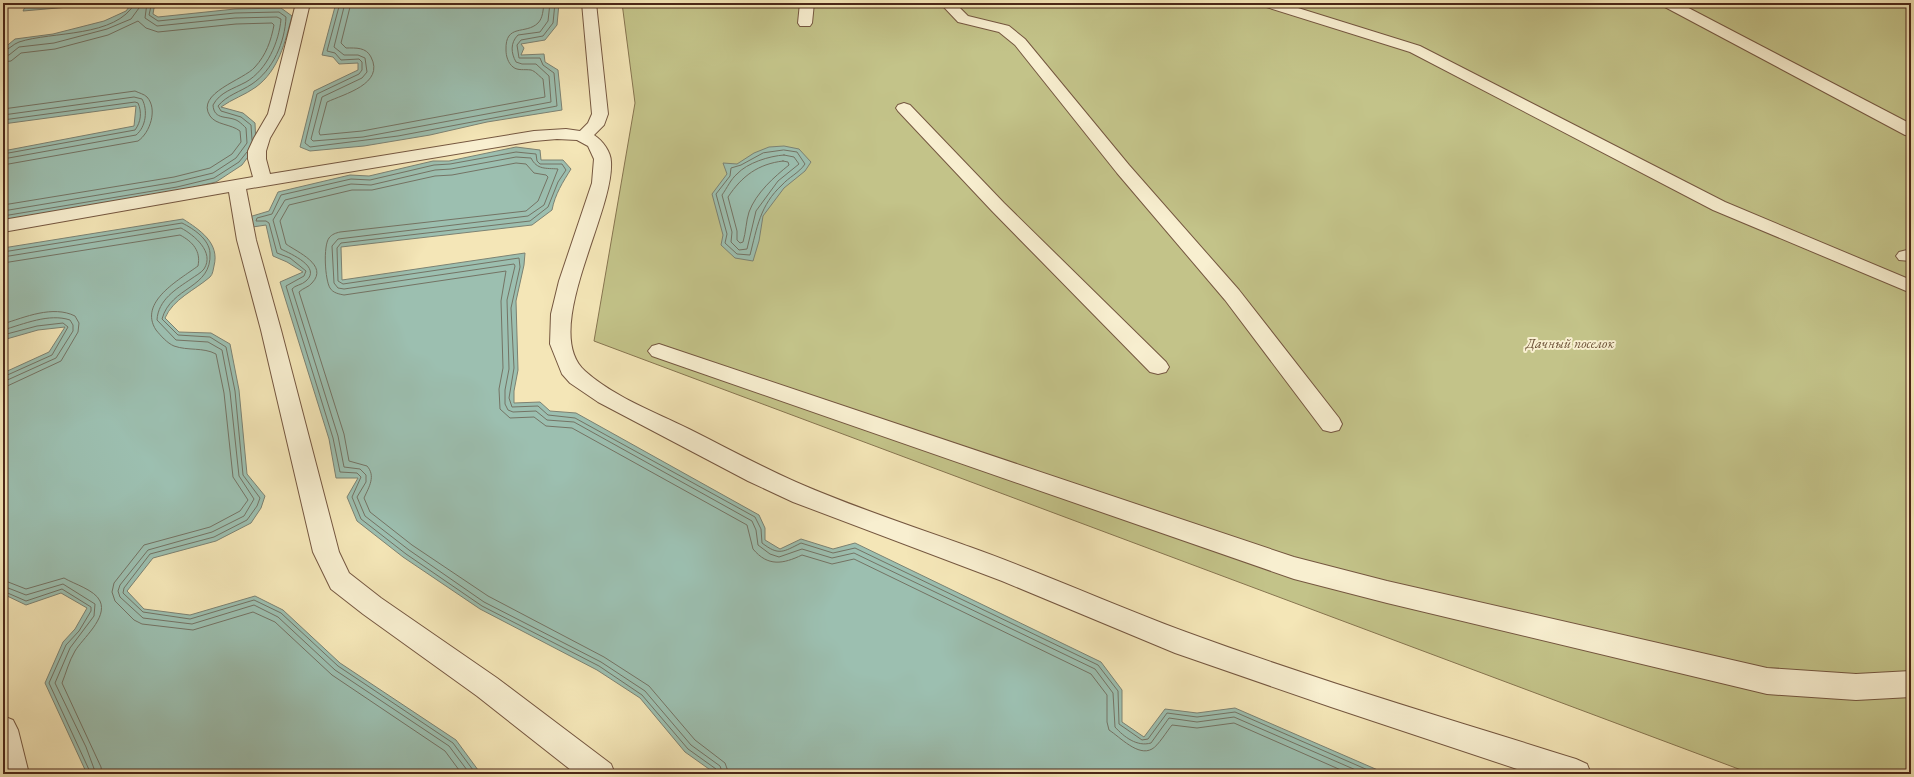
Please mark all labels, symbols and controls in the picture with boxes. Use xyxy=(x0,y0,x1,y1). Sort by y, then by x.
park label: Дачный поселок xyxy=(1525,334,1614,352)

